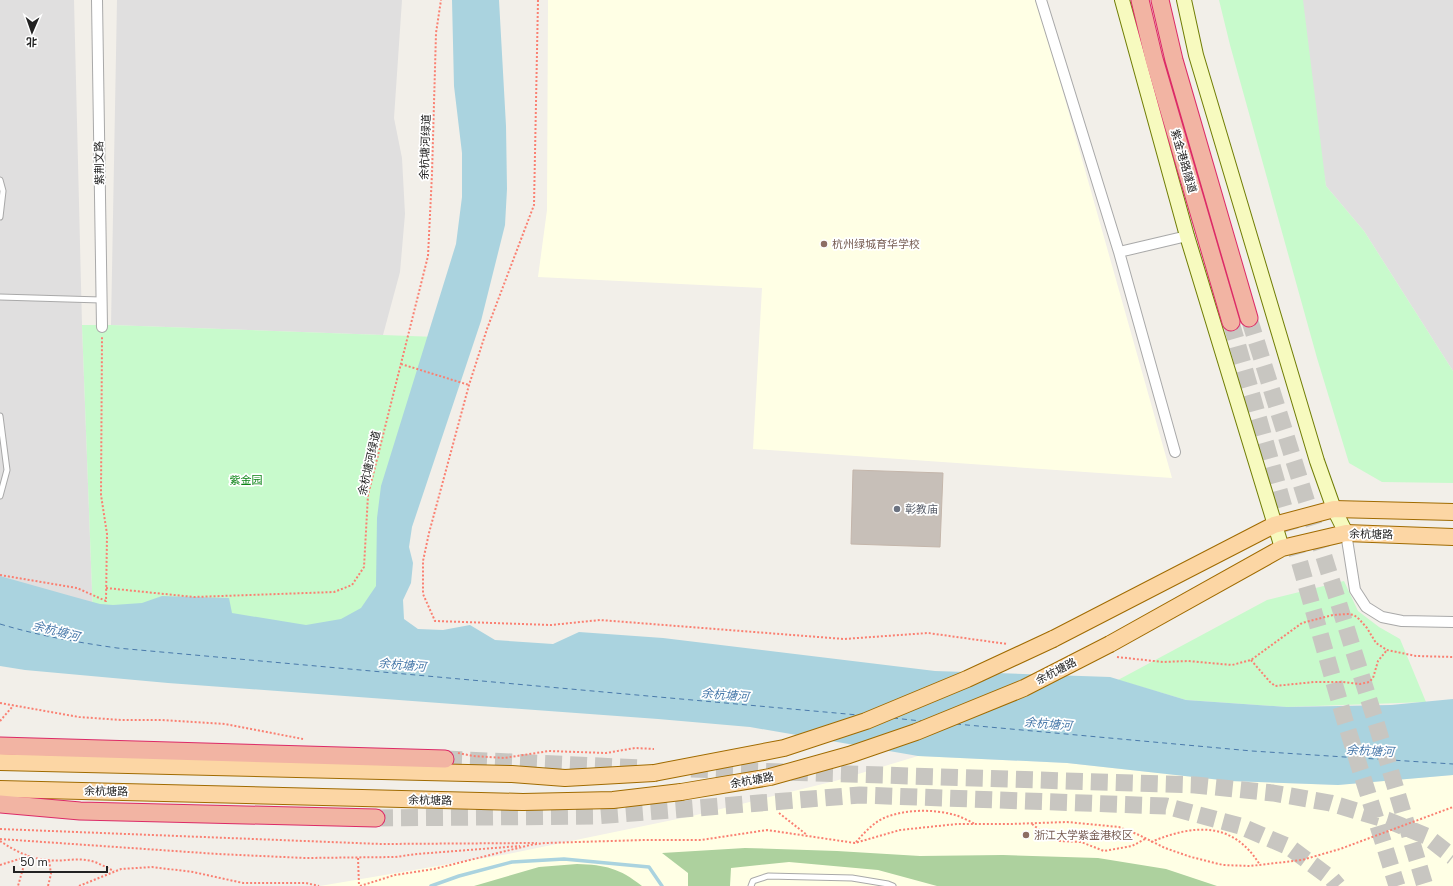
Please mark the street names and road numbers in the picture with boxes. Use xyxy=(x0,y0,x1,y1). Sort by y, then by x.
street label: 余杭塘河绿道 xyxy=(417,114,434,180)
street label: 紫金港路隧道 xyxy=(1167,127,1200,195)
street label: 紫荆文路 xyxy=(92,141,107,185)
street label: 余杭塘河绿道 xyxy=(355,429,384,497)
street label: 余杭塘路 xyxy=(1349,527,1393,542)
street label: 余杭塘路 xyxy=(1033,655,1079,688)
street label: 余杭塘路 xyxy=(729,769,775,792)
street label: 余杭塘路 xyxy=(84,784,128,799)
street label: 余杭塘路 xyxy=(408,793,452,808)

